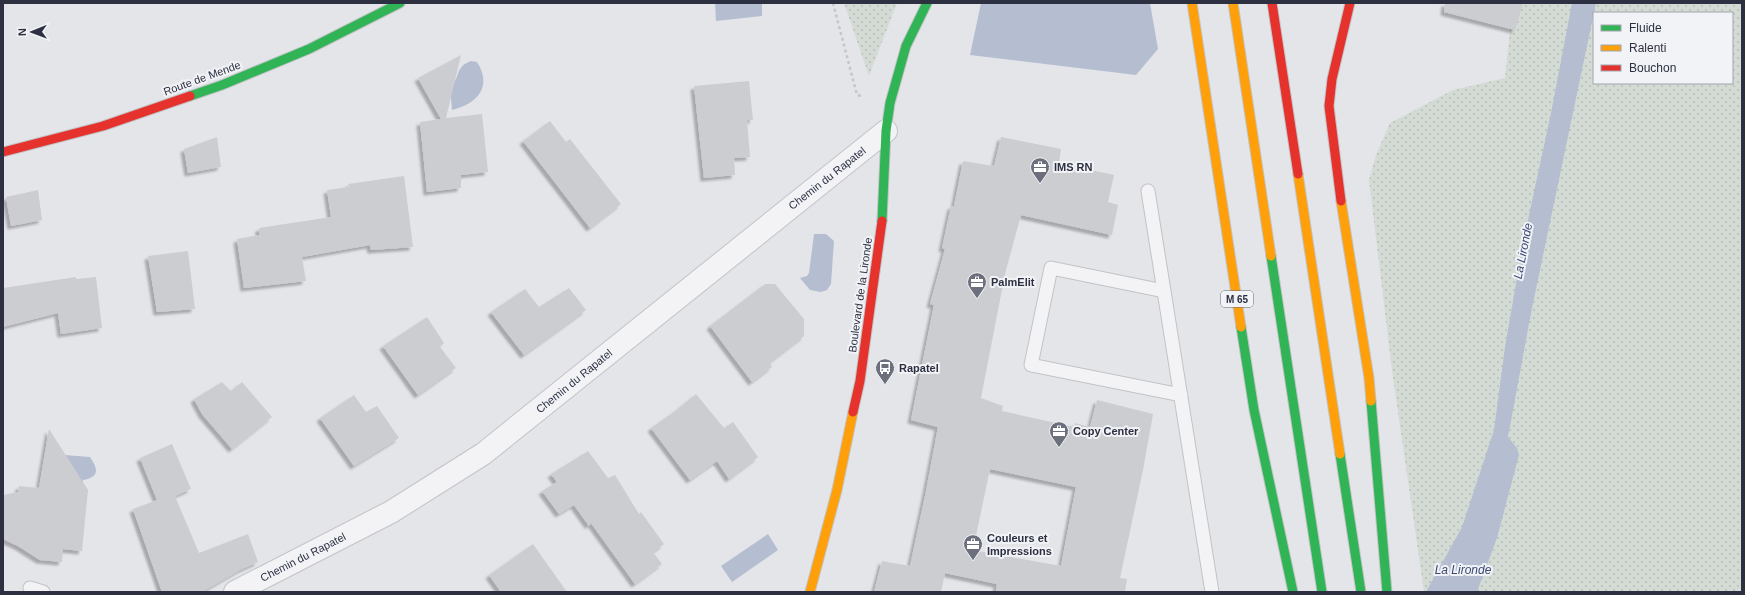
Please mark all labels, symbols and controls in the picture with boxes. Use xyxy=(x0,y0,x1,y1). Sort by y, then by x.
north arrow xyxy=(12,12,52,52)
legend xyxy=(1593,12,1733,84)
text: Fluide xyxy=(1629,21,1662,35)
text: N xyxy=(16,28,28,36)
text: Ralenti xyxy=(1629,41,1666,55)
street label: Route de Mende xyxy=(162,58,242,98)
text: Bouchon xyxy=(1629,61,1676,75)
street label: Chemin du Rapatel xyxy=(786,144,868,212)
office icon: IMS RN xyxy=(1029,156,1051,184)
place label: IMS RN xyxy=(1054,161,1093,173)
water label: La Lironde xyxy=(1511,222,1535,280)
street label: Boulevard de la Lironde xyxy=(846,237,874,353)
office icon: PalmElit xyxy=(966,271,988,299)
place label: PalmElit xyxy=(991,276,1035,288)
road number: M 65 xyxy=(1221,291,1253,307)
street label: Chemin du Rapatel xyxy=(534,347,614,415)
bus stop icon: Rapatel xyxy=(874,357,896,385)
place label: Rapatel xyxy=(899,362,939,374)
office icon: Copy Center xyxy=(1048,420,1070,448)
place label: Copy Center xyxy=(1073,425,1139,437)
street label: Chemin du Rapatel xyxy=(258,530,348,584)
place label: Couleurs et Impressions xyxy=(987,532,1052,557)
office icon: Couleurs et Impressions xyxy=(962,533,984,561)
water label: La Lironde xyxy=(1435,563,1492,577)

